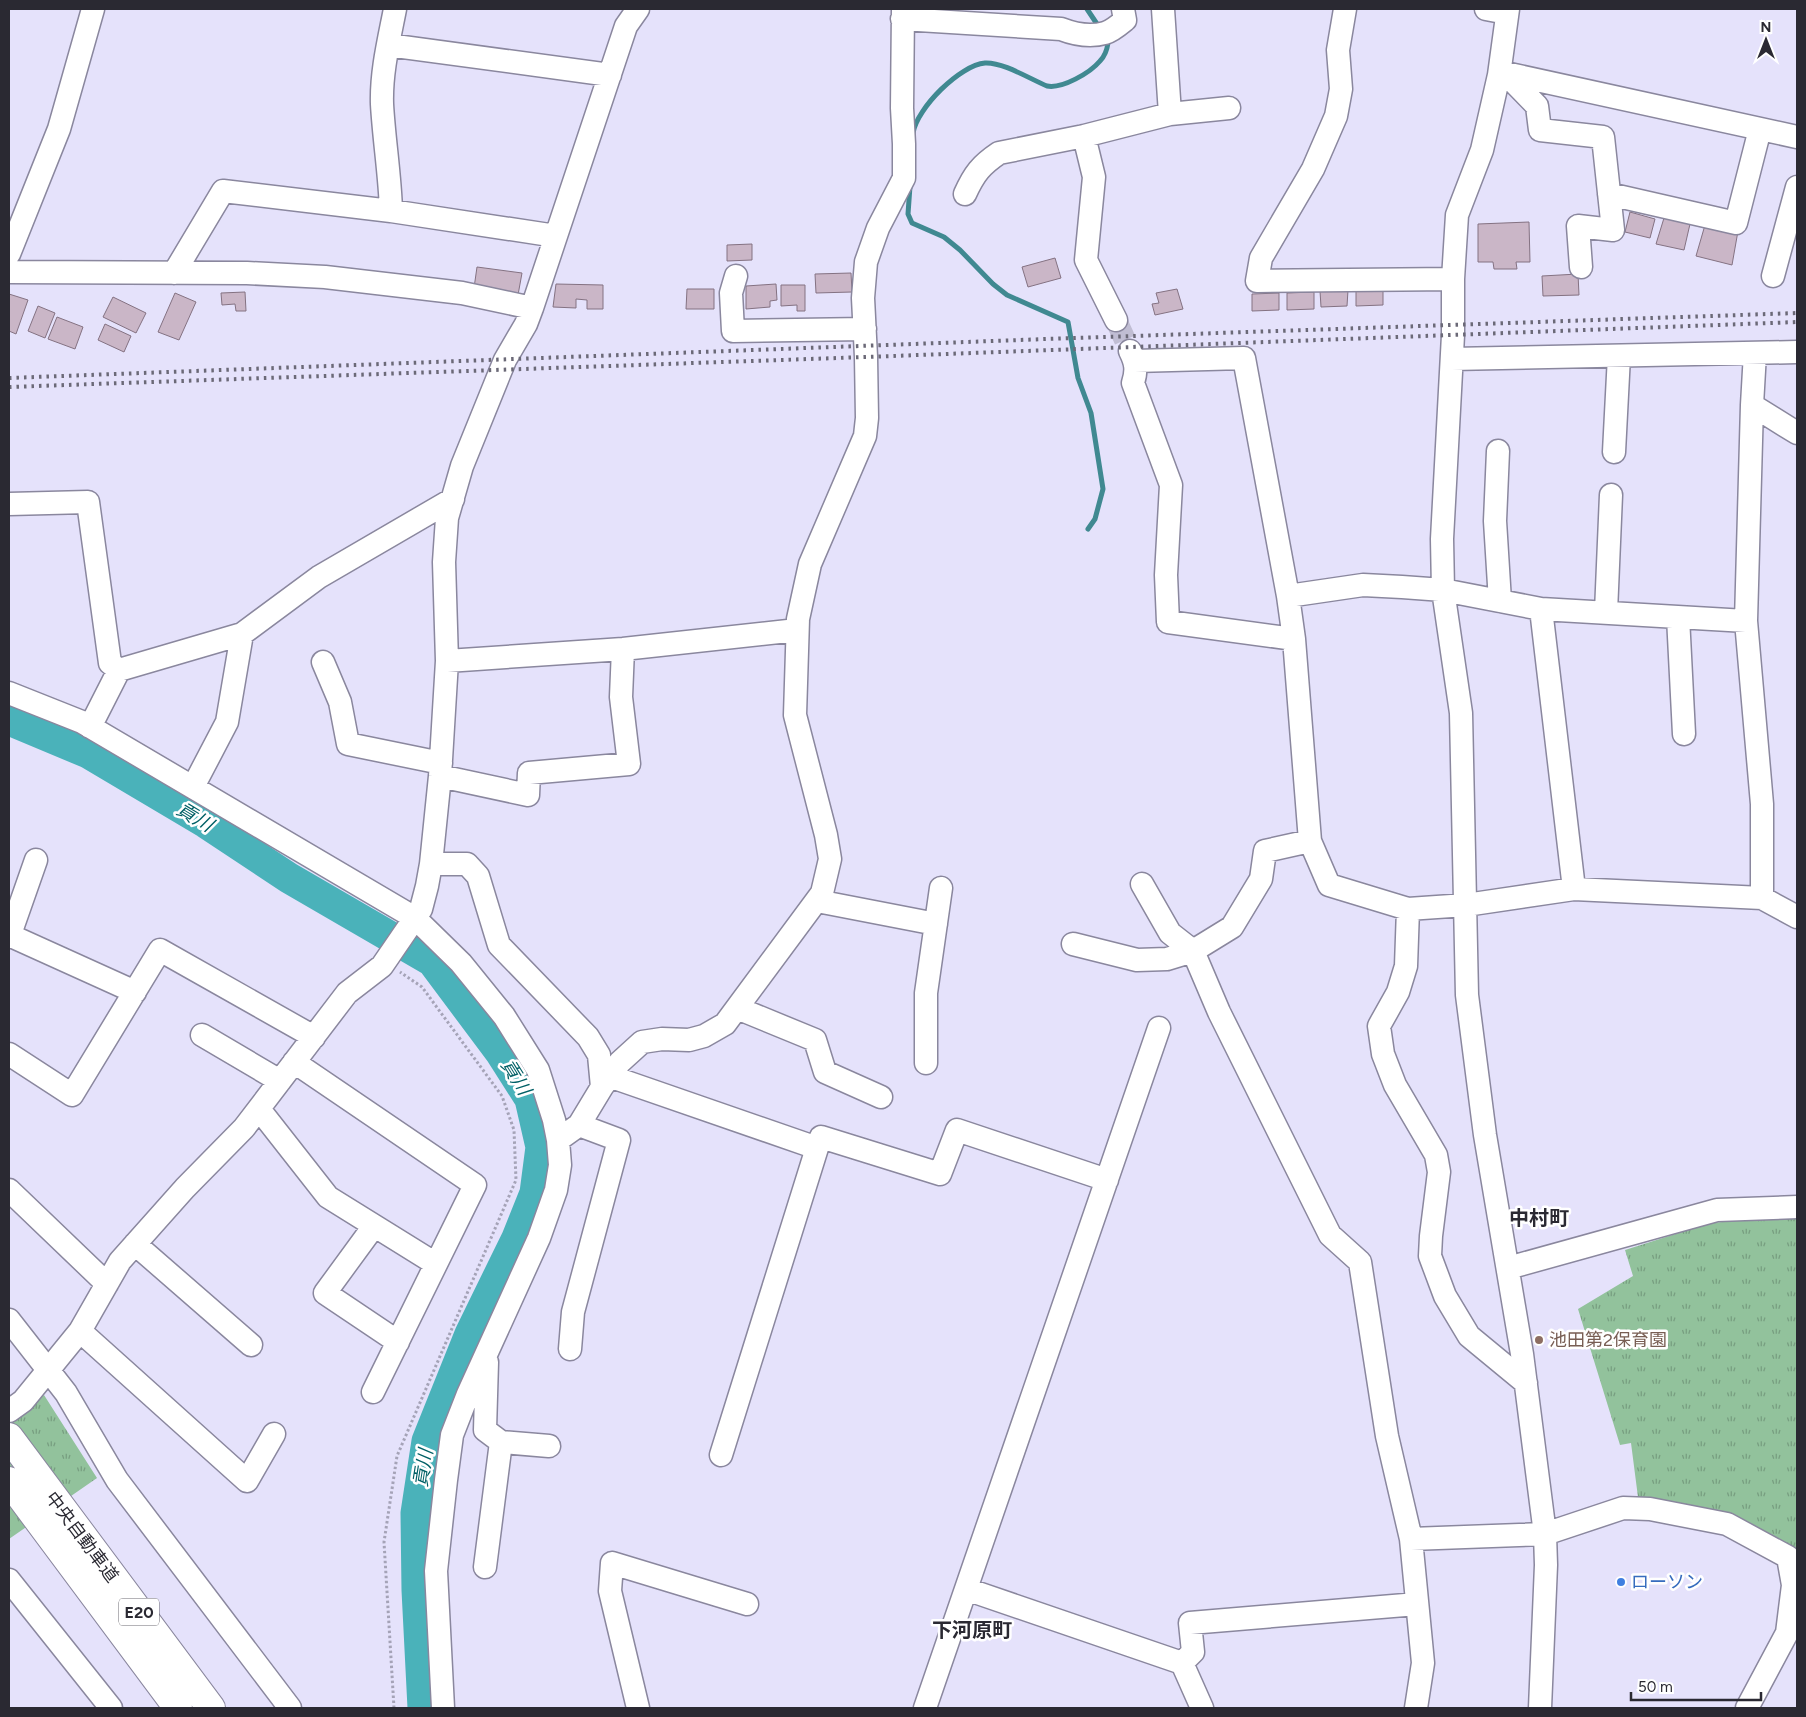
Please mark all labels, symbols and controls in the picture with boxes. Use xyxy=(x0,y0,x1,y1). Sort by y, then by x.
north arrow xyxy=(1741,15,1791,65)
text: N xyxy=(1761,19,1771,36)
water label: 貢川 xyxy=(173,797,219,838)
water label: 貢川 xyxy=(496,1055,537,1101)
district label: 中村町 xyxy=(1509,1206,1569,1230)
place label: 池田第2保育園 xyxy=(1549,1329,1667,1351)
marker: 池田第2保育園 xyxy=(1533,1334,1545,1346)
water label: 貢川 xyxy=(409,1445,438,1489)
street label: 中央自動車道 xyxy=(41,1487,123,1587)
place label: ローソン xyxy=(1631,1571,1703,1593)
marker: ローソン xyxy=(1615,1576,1627,1588)
road number: E20 xyxy=(119,1598,159,1625)
district label: 下河原町 xyxy=(932,1618,1012,1642)
scale bar xyxy=(1631,1670,1761,1702)
text: 50 m xyxy=(1638,1678,1673,1696)

